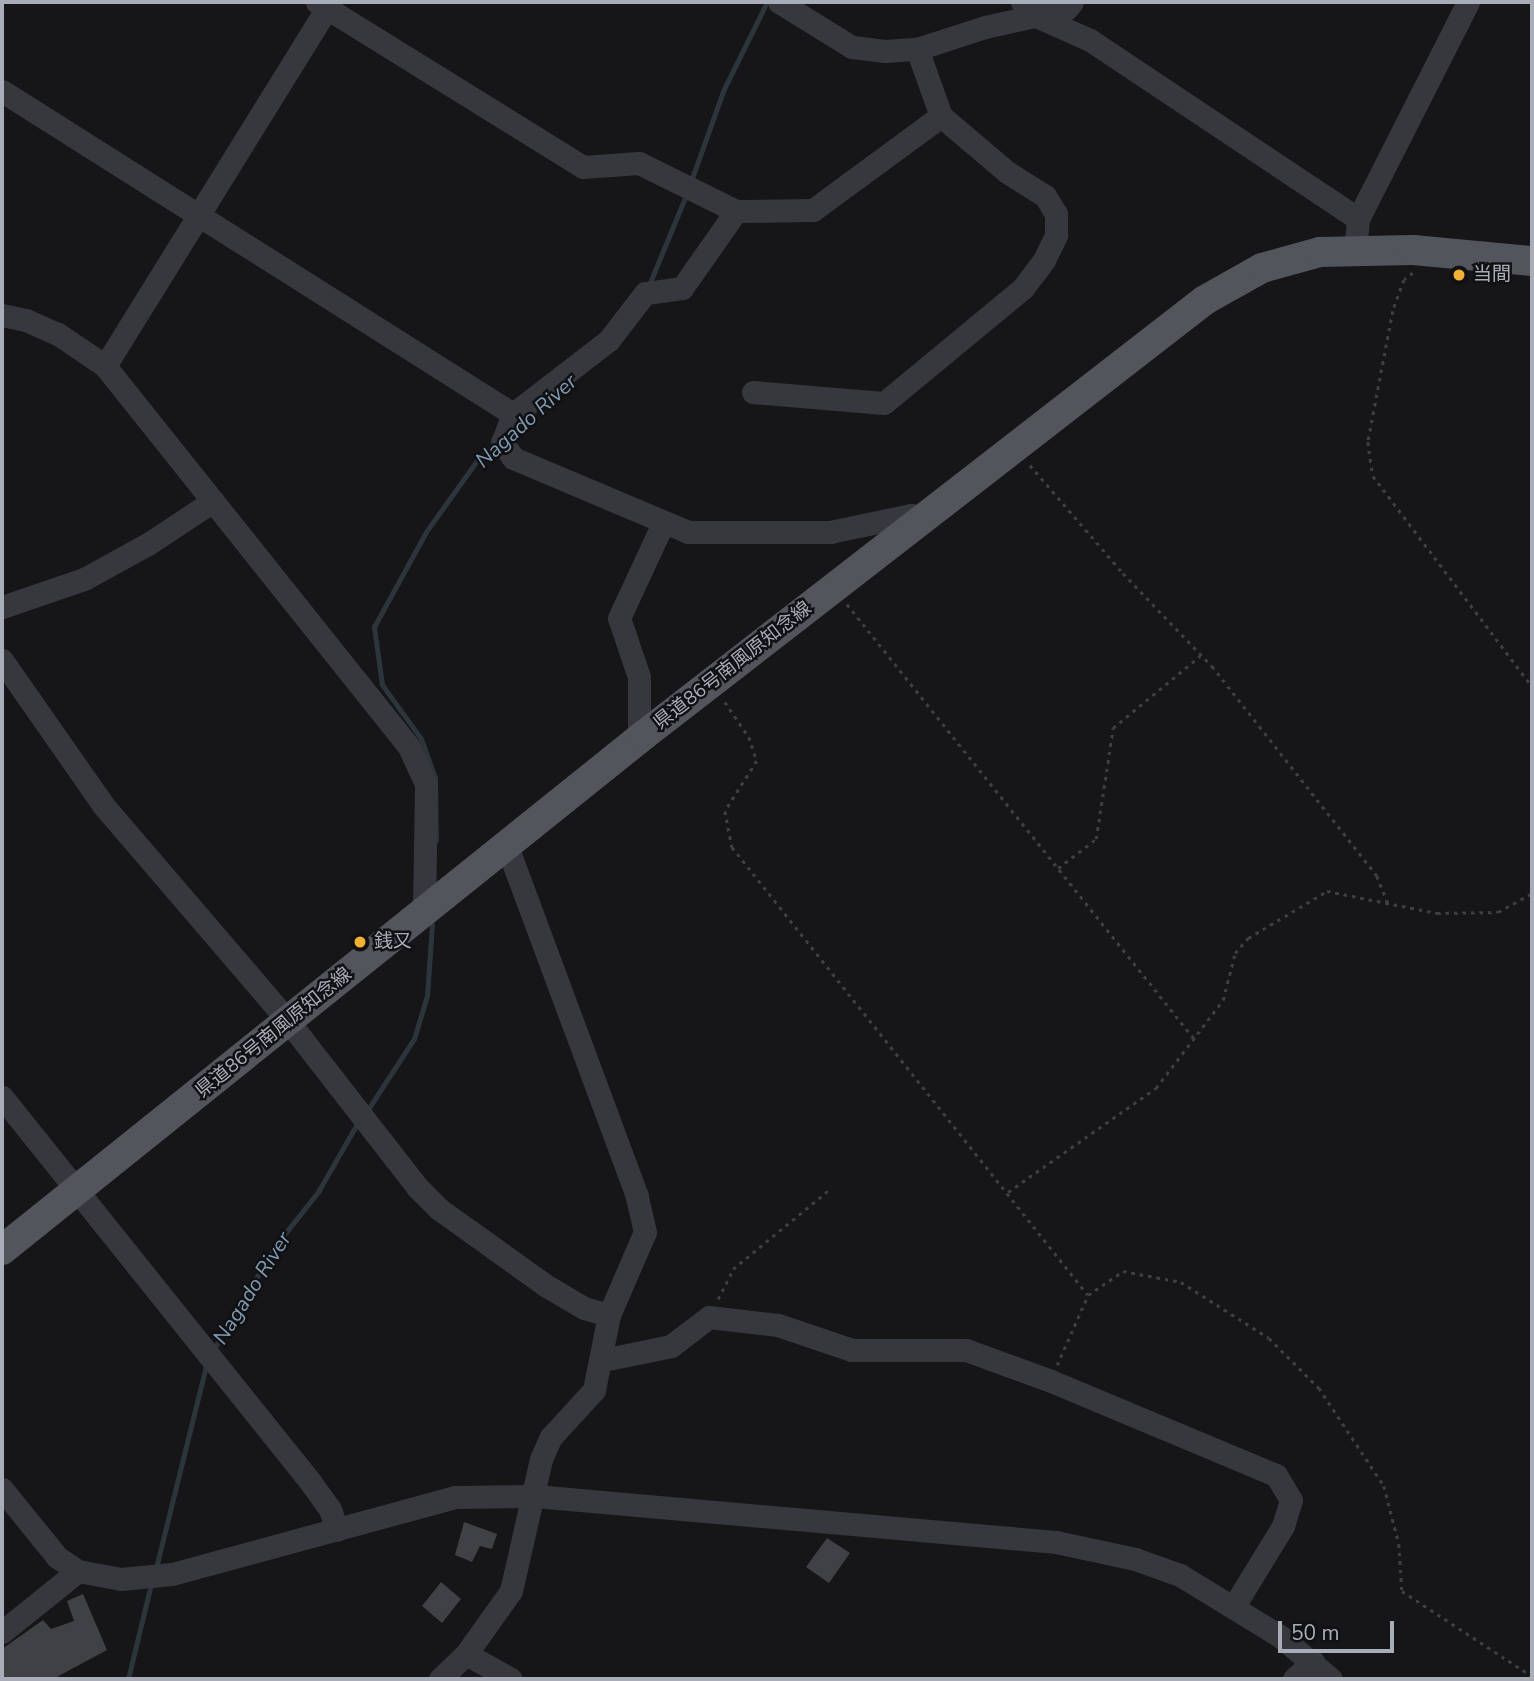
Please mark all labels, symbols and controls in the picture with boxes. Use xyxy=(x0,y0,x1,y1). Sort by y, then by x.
place label: 当間 xyxy=(1473,264,1511,286)
marker: 当間 xyxy=(1451,267,1467,283)
water label: Nagado River xyxy=(470,369,582,473)
street label: 県道86号南風原知念線 xyxy=(650,597,816,735)
place label: 銭又 xyxy=(374,931,412,953)
marker: 銭又 xyxy=(352,934,368,950)
street label: 県道86号南風原知念線 xyxy=(192,963,356,1103)
water label: Nagado River xyxy=(207,1227,297,1349)
scale bar xyxy=(1282,1608,1398,1652)
text: 50 m xyxy=(1291,1619,1340,1647)

